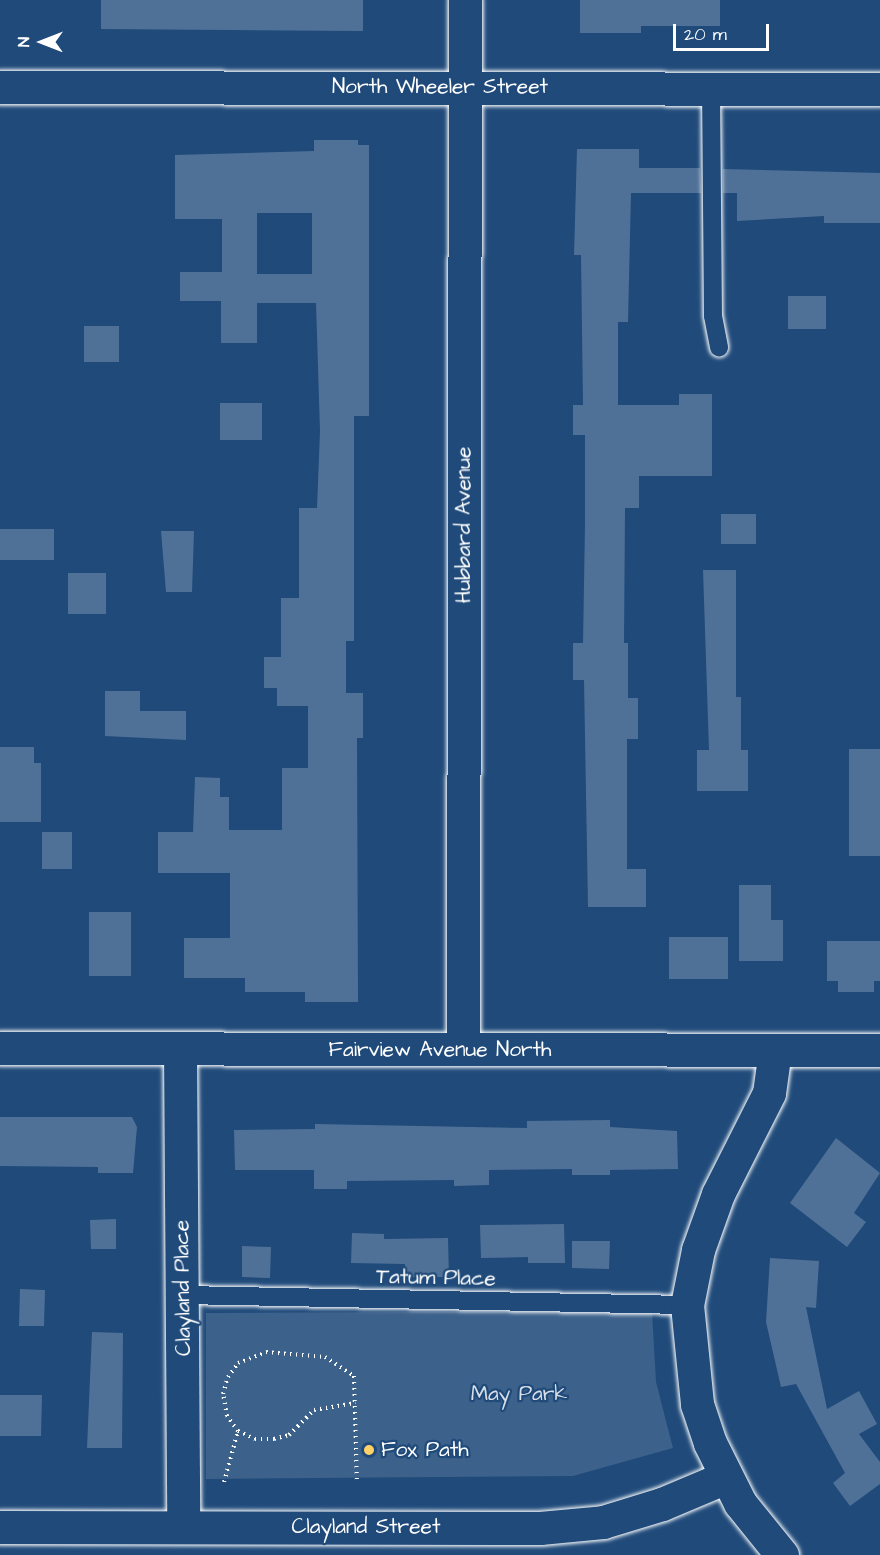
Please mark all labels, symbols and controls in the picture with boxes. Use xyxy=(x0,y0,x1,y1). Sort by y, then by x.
north arrow xyxy=(12,12,72,72)
scale bar xyxy=(676,12,772,50)
text: 20 m xyxy=(684,22,727,47)
text: N xyxy=(13,37,35,47)
street label: North Wheeler Street xyxy=(332,74,548,100)
street label: Hubbard Avenue xyxy=(451,447,477,603)
street label: Fairview Avenue North xyxy=(329,1037,551,1063)
street label: Clayland Place xyxy=(169,1220,197,1356)
street label: Tatum Place xyxy=(376,1264,496,1292)
park label: May Park xyxy=(471,1381,567,1407)
place label: Fox Path xyxy=(381,1437,469,1463)
marker: Fox Path xyxy=(362,1443,376,1457)
street label: Clayland Street xyxy=(292,1514,440,1540)

